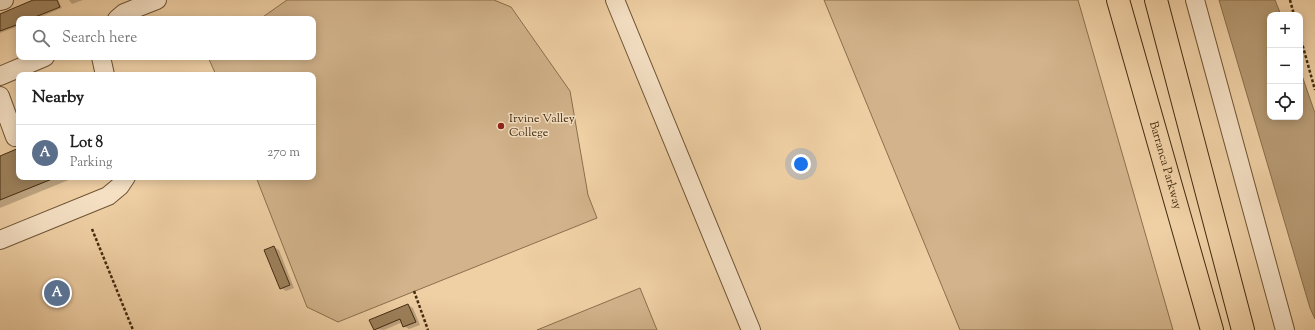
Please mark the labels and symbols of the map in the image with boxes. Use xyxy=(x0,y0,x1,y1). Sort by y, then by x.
place label: Irvine Valley College xyxy=(509,110,575,142)
street label: Barranca Parkway xyxy=(1144,119,1186,212)
marker: Irvine Valley College xyxy=(496,121,506,131)
your location xyxy=(791,154,811,174)
pin: A xyxy=(44,278,70,308)

